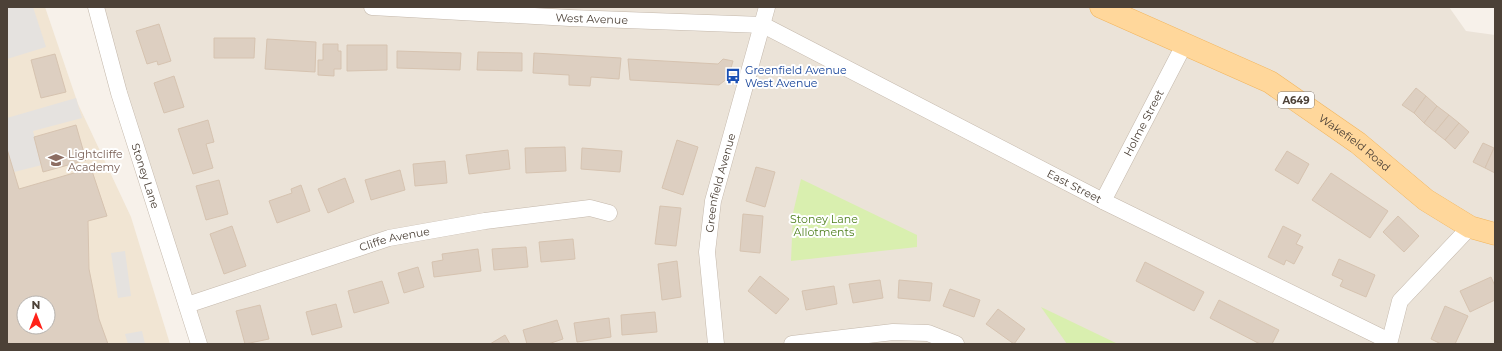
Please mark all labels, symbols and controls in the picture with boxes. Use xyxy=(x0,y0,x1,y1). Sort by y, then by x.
street label: West Avenue xyxy=(555,10,629,27)
place label: Greenfield Avenue West Avenue xyxy=(745,63,847,90)
bus stop icon: Greenfield Avenue West Avenue xyxy=(724,67,742,85)
street label: Holme Street xyxy=(1120,87,1167,159)
road number: A649 xyxy=(1278,92,1314,108)
street label: Wakefield Road xyxy=(1316,111,1393,174)
street label: Greenfield Avenue xyxy=(702,131,739,233)
street label: Stoney Lane xyxy=(128,141,162,211)
place label: Lightcliffe Academy xyxy=(68,147,123,174)
school or university icon: Lightcliffe Academy xyxy=(47,151,65,169)
street label: East Street xyxy=(1045,166,1105,206)
park label: Stoney Lane Allotments xyxy=(790,212,858,239)
street label: Cliffe Avenue xyxy=(357,224,431,254)
north arrow xyxy=(16,295,56,335)
text: N xyxy=(32,298,40,312)

